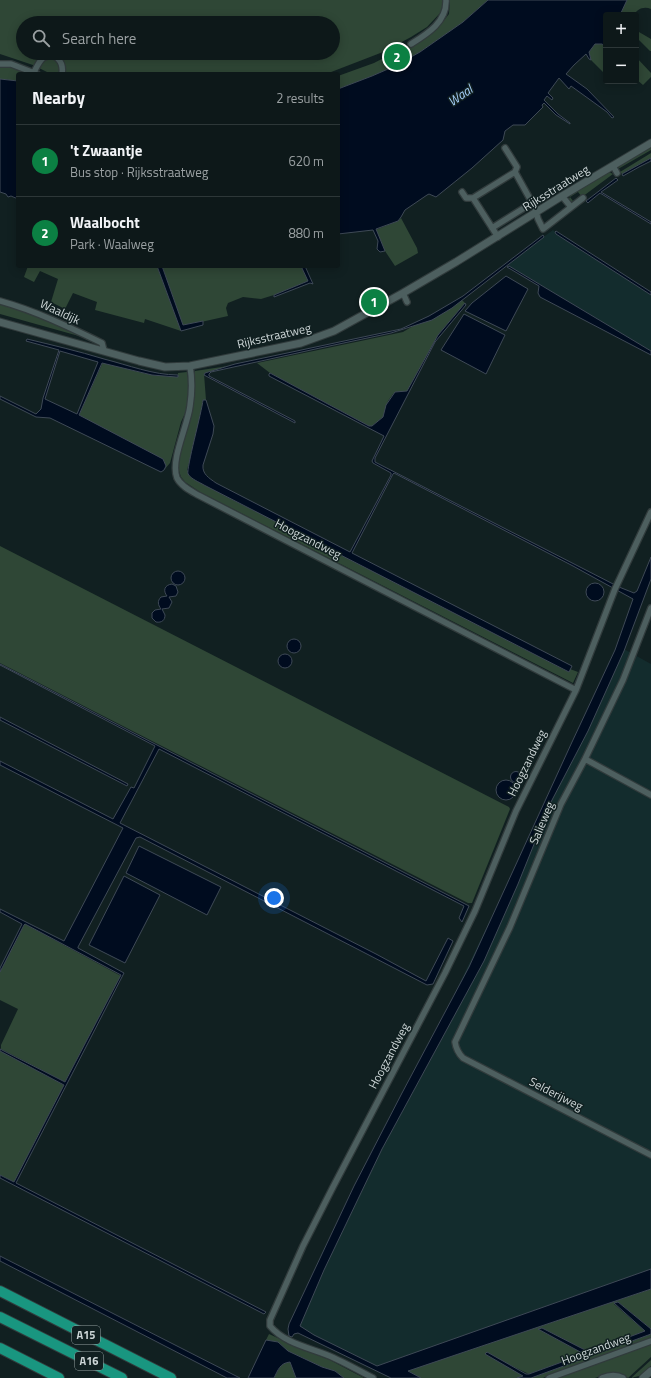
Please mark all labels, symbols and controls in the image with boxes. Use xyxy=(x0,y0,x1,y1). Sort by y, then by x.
map controls xyxy=(603,12,639,84)
button: + xyxy=(603,12,639,48)
search box xyxy=(16,16,340,60)
icon: search xyxy=(30,27,52,49)
text: Search here xyxy=(62,27,136,50)
pin: 2 xyxy=(384,42,410,72)
button: − xyxy=(603,48,639,84)
water label: Waal xyxy=(443,78,478,111)
text: Nearby xyxy=(32,85,85,111)
text: 2 results xyxy=(276,88,324,108)
text: 't Zwaantje xyxy=(70,139,142,162)
text: 1 xyxy=(41,151,49,171)
text: 620 m xyxy=(288,151,324,171)
street label: Rijksstraatweg xyxy=(519,160,593,216)
text: Bus stop · Rijksstraatweg xyxy=(70,162,208,182)
text: Waalbocht xyxy=(70,211,140,234)
text: 2 xyxy=(41,223,49,243)
text: 880 m xyxy=(288,223,324,243)
text: Park · Waalweg xyxy=(70,234,154,254)
pin: 1 xyxy=(361,287,387,317)
street label: Waaldijk xyxy=(37,294,84,329)
street label: Rijksstraatweg xyxy=(235,318,313,353)
street label: Hoogzandweg xyxy=(272,514,345,563)
street label: Hoogzandweg xyxy=(502,726,551,800)
street label: Salieweg xyxy=(524,798,559,847)
your location xyxy=(264,888,284,908)
street label: Hoogzandweg xyxy=(363,1019,414,1092)
street label: Selderijweg xyxy=(526,1072,587,1115)
road number: A15 xyxy=(72,1326,100,1344)
street label: Hoogzandweg xyxy=(559,1327,633,1370)
road number: A16 xyxy=(75,1352,103,1370)

